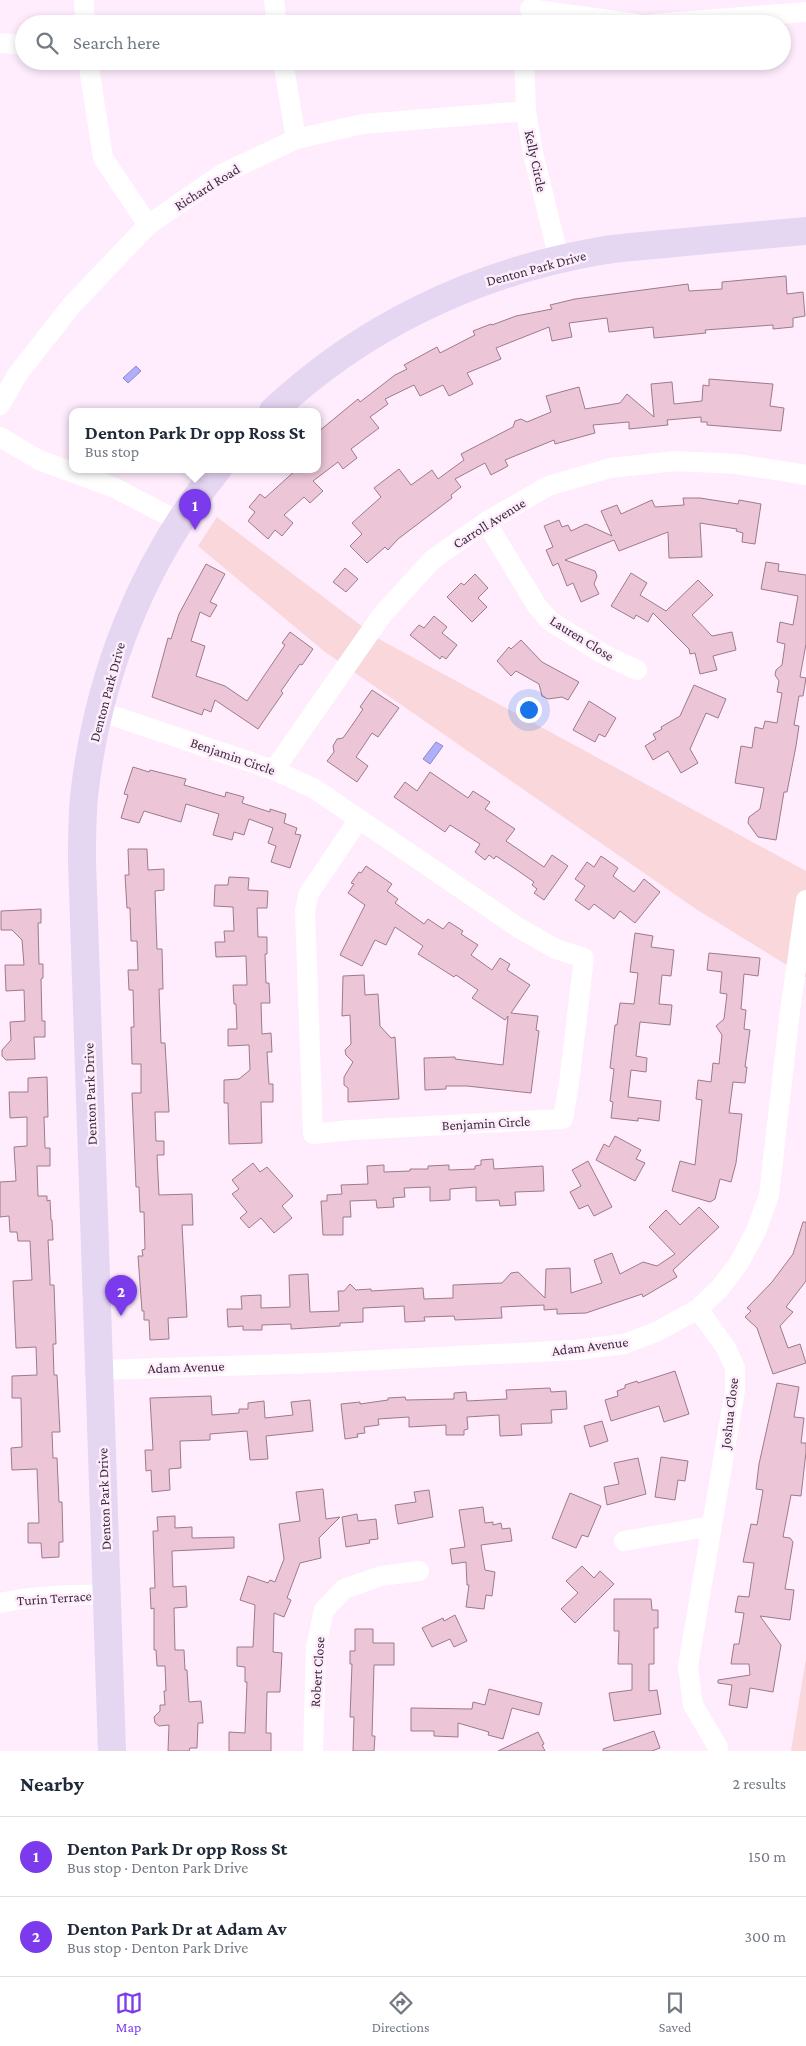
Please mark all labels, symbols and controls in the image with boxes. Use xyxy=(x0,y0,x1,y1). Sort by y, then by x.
search box xyxy=(15,15,791,70)
icon: search xyxy=(33,29,61,57)
text: Search here xyxy=(73,32,160,53)
street label: Kelly Circle xyxy=(522,129,550,193)
street label: Richard Road xyxy=(171,160,243,213)
street label: Denton Park Drive xyxy=(484,247,588,289)
popup xyxy=(69,408,321,473)
text: Denton Park Dr opp Ross St xyxy=(85,422,305,443)
text: Bus stop xyxy=(85,443,139,460)
pin: 1 xyxy=(179,489,211,530)
street label: Carroll Avenue xyxy=(450,494,528,552)
street label: Lauren Close xyxy=(547,612,617,664)
street label: Denton Park Drive xyxy=(86,640,128,744)
your location xyxy=(516,697,542,723)
street label: Benjamin Circle xyxy=(188,734,277,779)
street label: Denton Park Drive xyxy=(80,1042,100,1146)
street label: Benjamin Circle xyxy=(441,1113,531,1134)
pin: 2 xyxy=(105,1275,137,1316)
street label: Adam Avenue xyxy=(551,1333,629,1359)
street label: Adam Avenue xyxy=(147,1358,225,1376)
street label: Joshua Close xyxy=(716,1377,741,1451)
street label: Denton Park Drive xyxy=(94,1447,114,1551)
street label: Turin Terrace xyxy=(16,1587,92,1609)
street label: Robert Close xyxy=(307,1636,327,1708)
text: Nearby xyxy=(20,1772,84,1796)
text: 2 results xyxy=(733,1775,786,1792)
text: Denton Park Dr opp Ross St xyxy=(67,1838,287,1859)
text: 1 xyxy=(33,1848,39,1865)
text: 150 m xyxy=(748,1848,786,1865)
text: Bus stop · Denton Park Drive xyxy=(67,1859,248,1876)
text: Denton Park Dr at Adam Av xyxy=(67,1918,287,1939)
text: 2 xyxy=(32,1928,40,1945)
text: 300 m xyxy=(744,1928,786,1945)
text: Bus stop · Denton Park Drive xyxy=(67,1939,248,1956)
tab: Map xyxy=(115,1989,143,2035)
tab: Directions xyxy=(372,1989,430,2035)
tab: Saved xyxy=(659,1989,691,2035)

